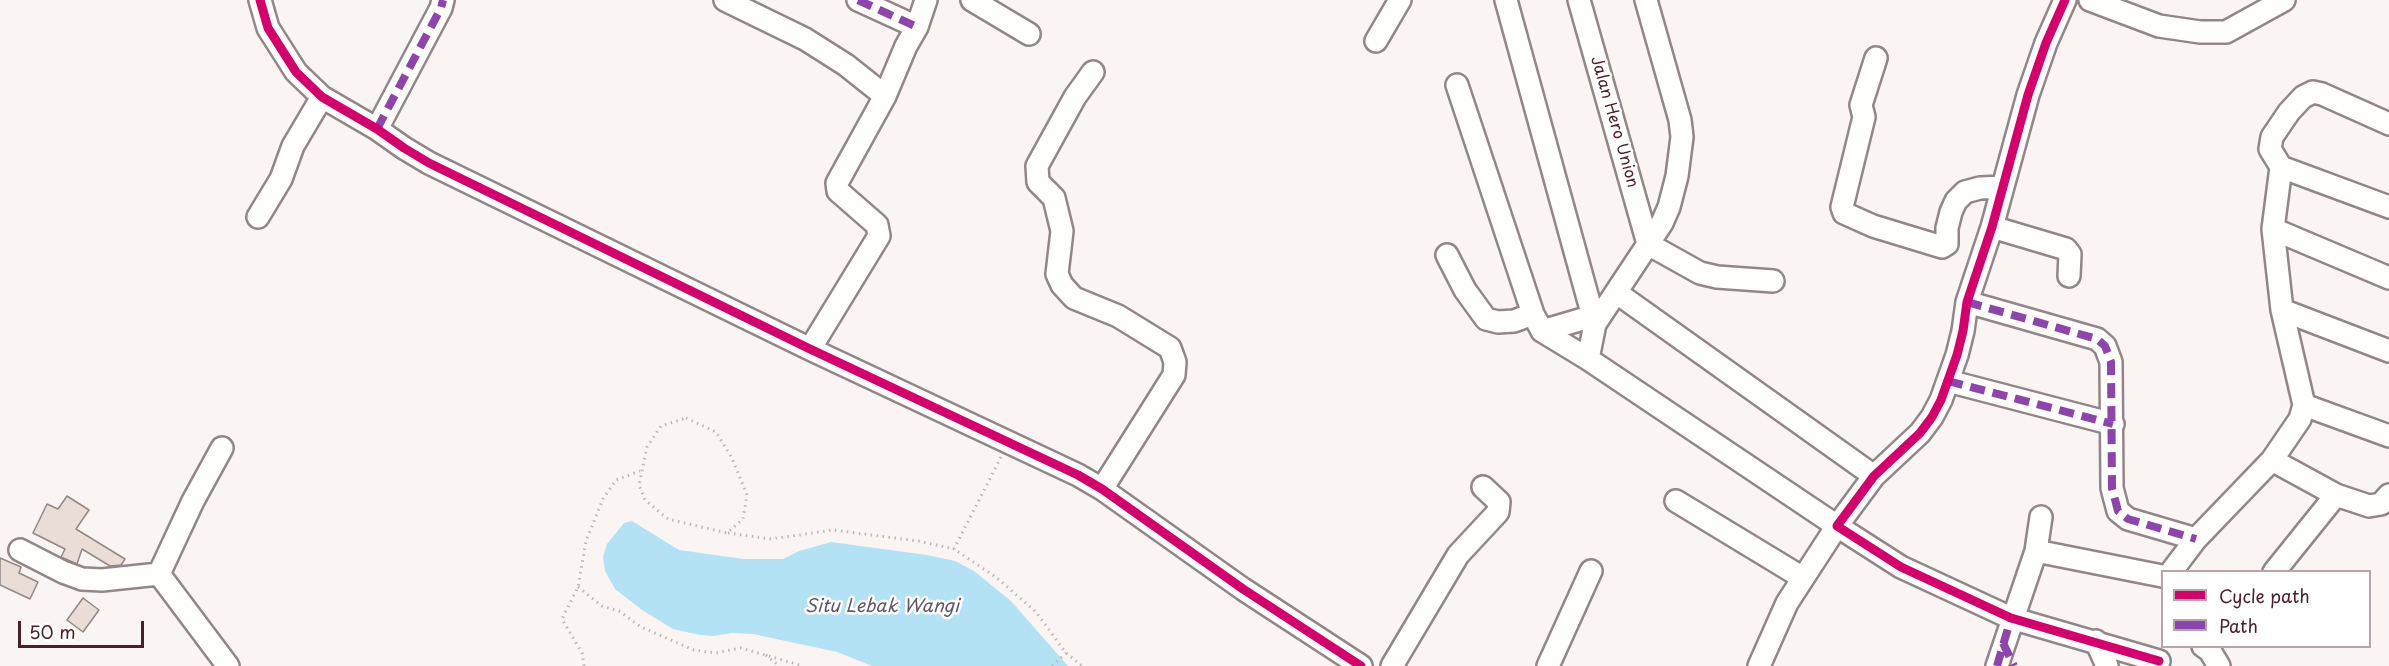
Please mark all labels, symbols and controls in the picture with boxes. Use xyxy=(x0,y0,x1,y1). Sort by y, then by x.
street label: Jalan Hero Union xyxy=(1586,54,1642,190)
legend xyxy=(2161,570,2371,648)
text: Cycle path xyxy=(2219,582,2310,609)
water label: Situ Lebak Wangi xyxy=(805,596,959,618)
scale bar xyxy=(21,609,147,647)
text: Path xyxy=(2219,612,2258,639)
text: 50 m xyxy=(29,618,76,645)

